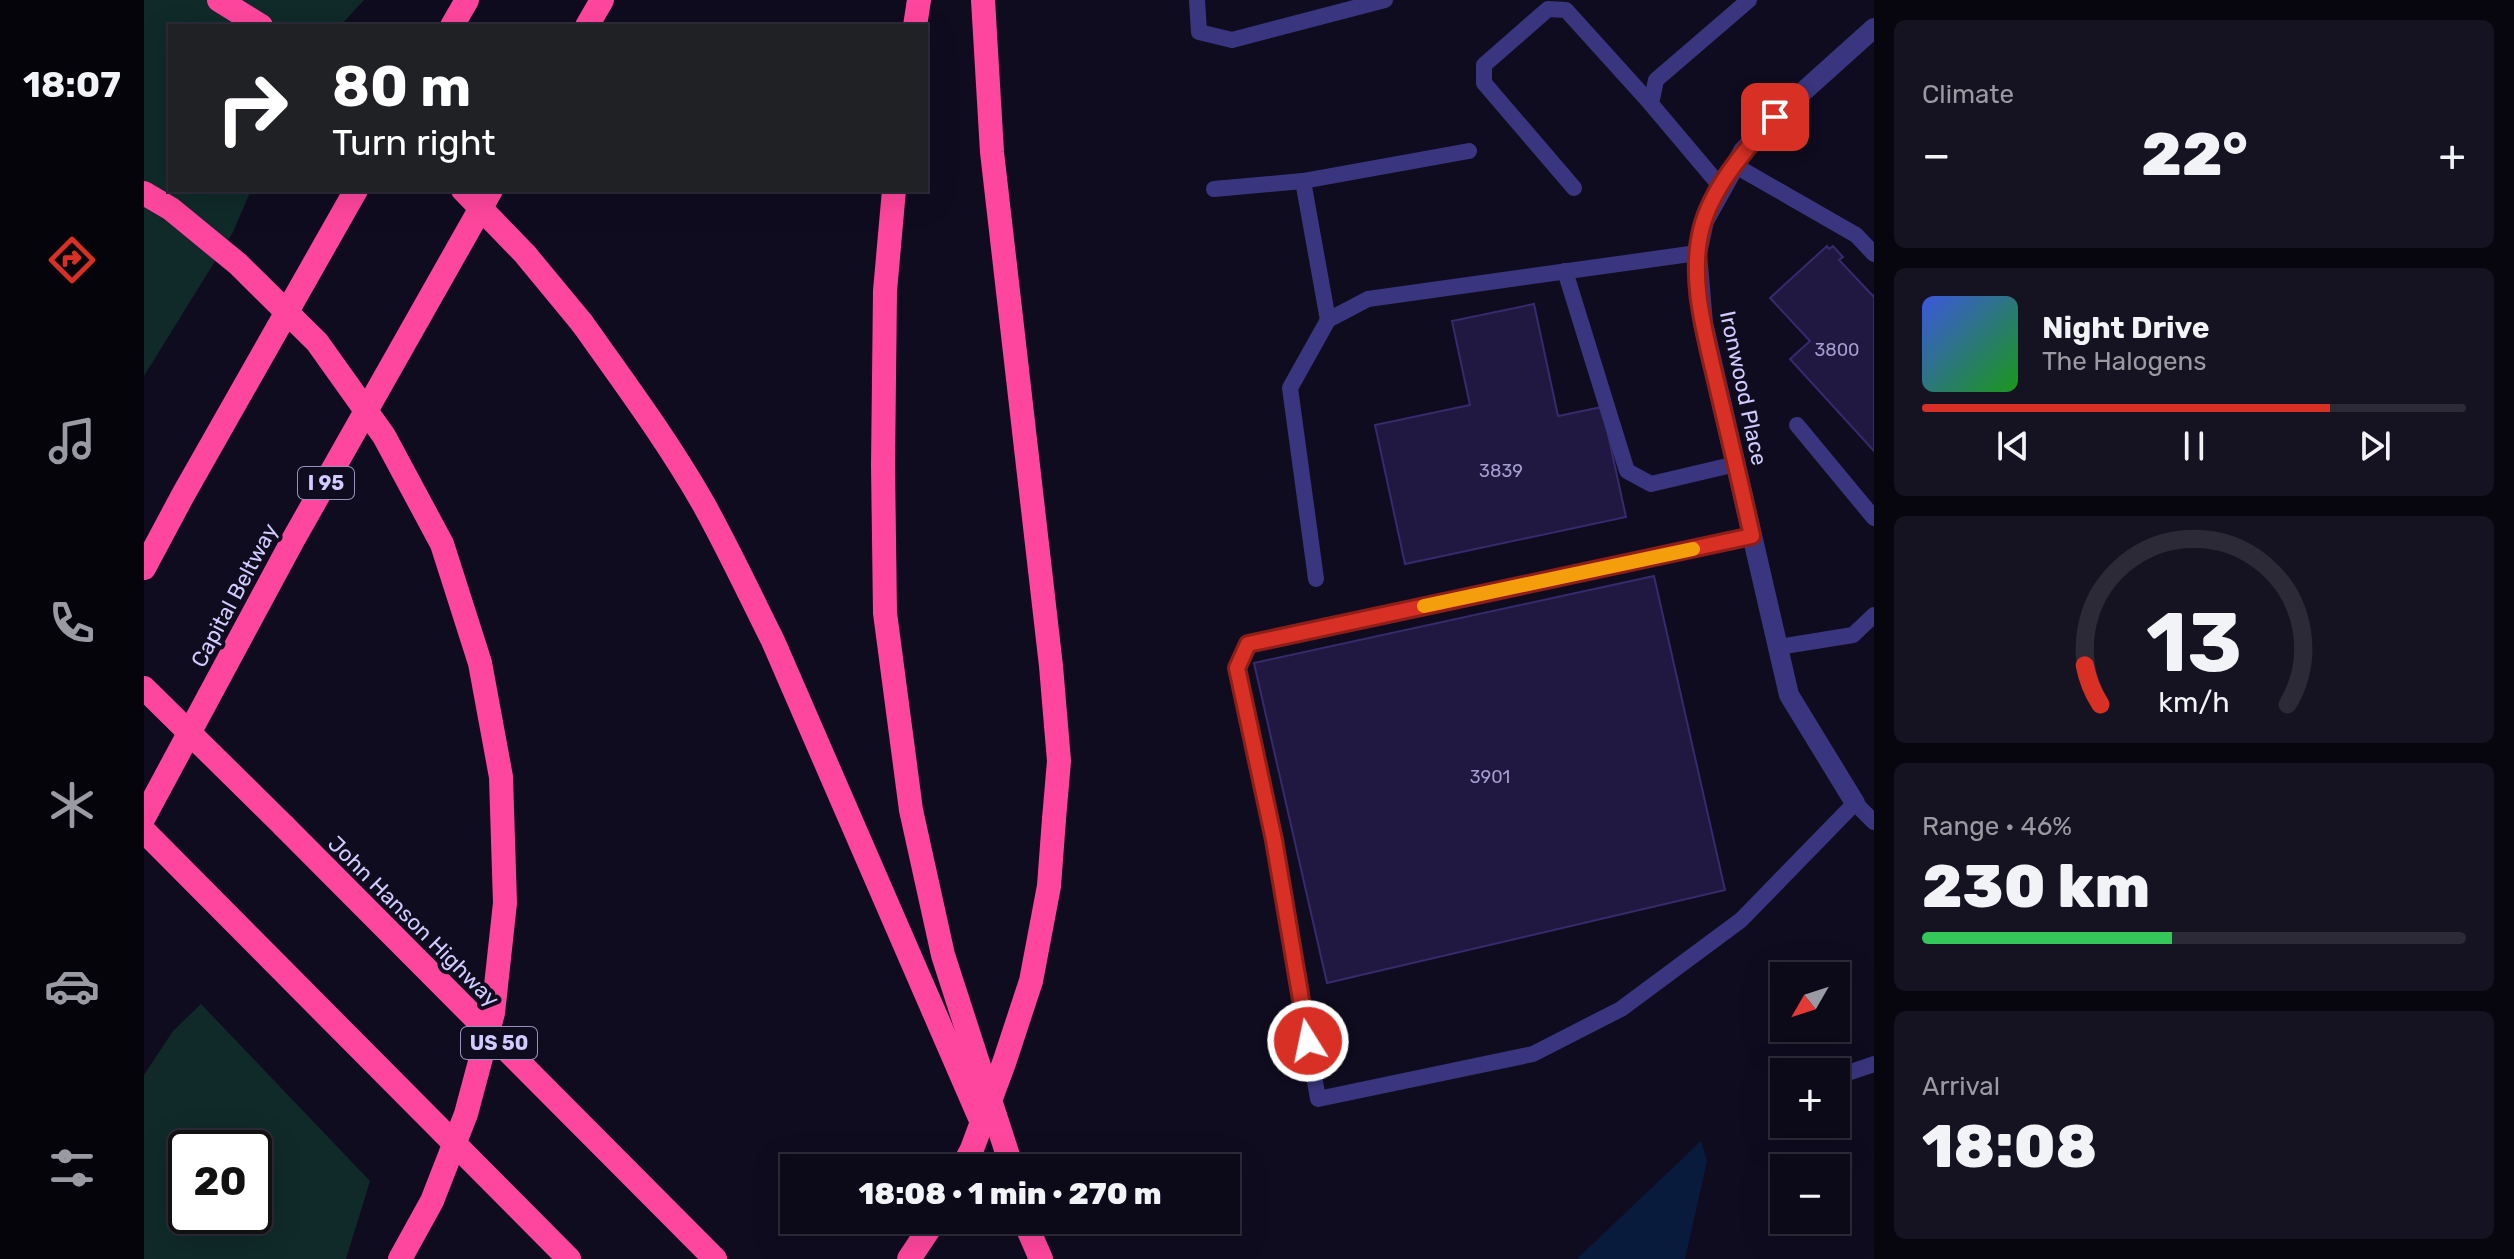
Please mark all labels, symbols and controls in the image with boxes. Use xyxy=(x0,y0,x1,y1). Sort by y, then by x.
text: 80 m xyxy=(332,54,471,120)
icon: right xyxy=(200,56,304,160)
text: 18:07 xyxy=(23,63,121,106)
text: Climate xyxy=(1922,79,2014,110)
pin xyxy=(1741,83,1809,151)
icon: arrive xyxy=(1753,95,1797,139)
text: 22° xyxy=(2141,119,2248,190)
text: Turn right xyxy=(332,121,496,164)
text: − xyxy=(1922,129,1951,181)
text: + xyxy=(2439,129,2466,181)
icon: directions xyxy=(44,232,100,288)
street label: Ironwood Place xyxy=(1714,308,1773,468)
text: Night Drive xyxy=(2042,310,2210,346)
house number: 3800 xyxy=(1814,339,1860,361)
text: The Halogens xyxy=(2042,346,2207,377)
icon: music xyxy=(44,413,100,469)
icon: previous xyxy=(1991,424,2035,468)
icon: pause xyxy=(2172,424,2216,468)
icon: next xyxy=(2353,424,2397,468)
house number: 3839 xyxy=(1479,460,1523,482)
road number: I 95 xyxy=(298,467,354,499)
street label: Capital Beltway xyxy=(185,519,284,672)
text: 13 xyxy=(2146,593,2242,692)
icon: phone xyxy=(44,595,100,651)
text: km/h xyxy=(2158,686,2230,720)
house number: 3901 xyxy=(1470,766,1510,788)
icon: climate xyxy=(44,777,100,833)
text: Range · 46% xyxy=(1922,811,2072,842)
street label: John Hanson Highway xyxy=(322,830,505,1013)
text: 230 km xyxy=(1922,851,2150,922)
icon: car xyxy=(44,958,100,1014)
north arrow xyxy=(1770,962,1850,1042)
map controls xyxy=(1770,962,1850,1234)
position arrow xyxy=(1266,999,1350,1083)
road number: US 50 xyxy=(461,1027,537,1059)
button: + xyxy=(1770,1058,1850,1138)
text: Arrival xyxy=(1922,1071,2000,1102)
text: 18:08 xyxy=(1922,1111,2097,1182)
speed limit sign: 20 xyxy=(168,1130,272,1234)
icon: filters xyxy=(44,1140,100,1196)
button: − xyxy=(1770,1154,1850,1234)
text: 18:08 · 1 min · 270 m xyxy=(859,1176,1161,1212)

